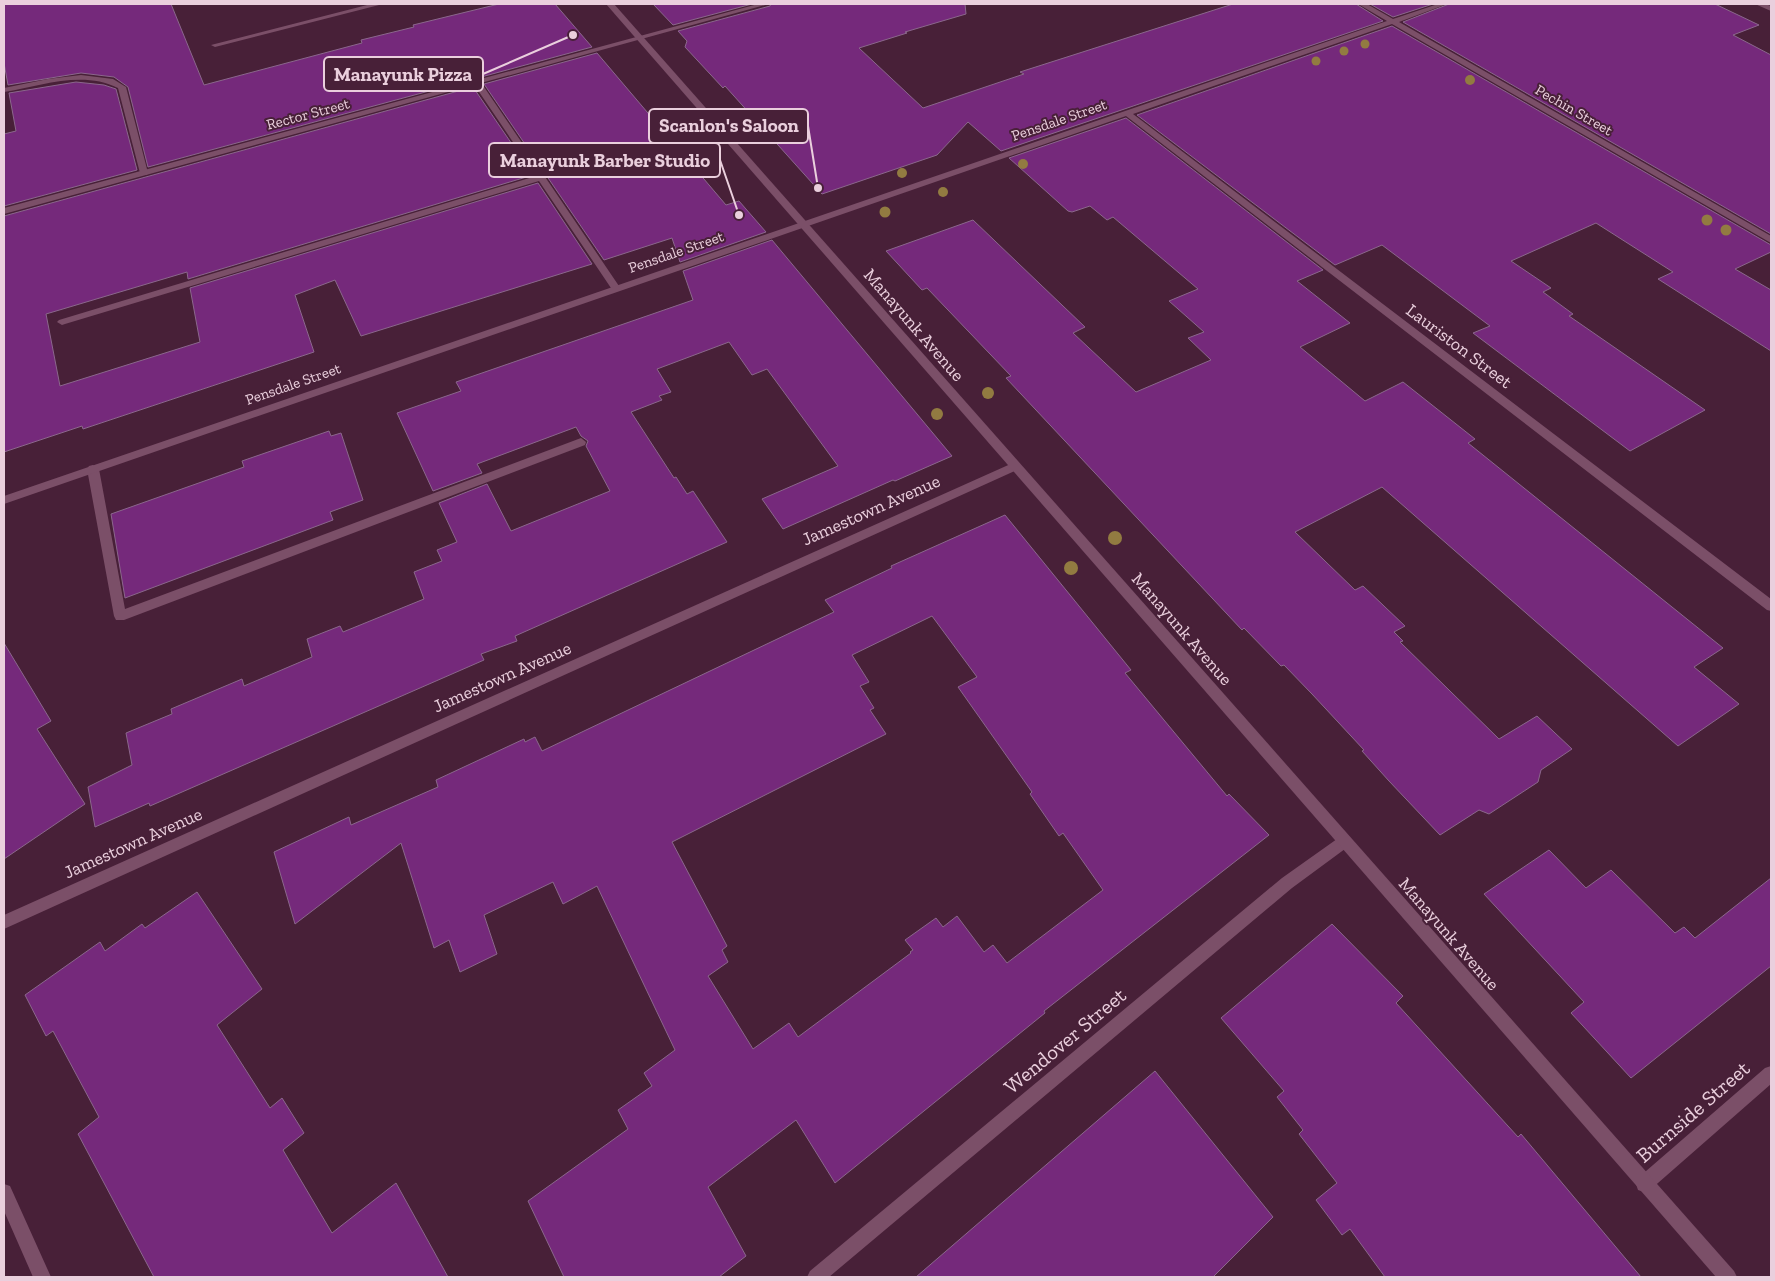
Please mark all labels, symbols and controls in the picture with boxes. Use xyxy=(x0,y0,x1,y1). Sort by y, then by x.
callout: Manayunk Pizza xyxy=(324,57,483,91)
text: Manayunk Pizza xyxy=(334,63,473,86)
street label: Pechin Street xyxy=(1532,81,1616,140)
street label: Rector Street xyxy=(264,94,352,134)
street label: Pensdale Street xyxy=(1009,95,1110,145)
callout: Scanlon's Saloon xyxy=(649,109,808,143)
text: Scanlon's Saloon xyxy=(659,114,800,137)
callout: Manayunk Barber Studio xyxy=(489,143,720,177)
text: Manayunk Barber Studio xyxy=(500,149,710,172)
street label: Pensdale Street xyxy=(626,227,727,277)
street label: Manayunk Avenue xyxy=(859,264,969,386)
street label: Lauriston Street xyxy=(1402,299,1517,393)
street label: Pensdale Street xyxy=(243,359,344,409)
street label: Jamestown Avenue xyxy=(799,470,943,550)
street label: Manayunk Avenue xyxy=(1127,568,1237,690)
street label: Jamestown Avenue xyxy=(430,637,574,717)
street label: Jamestown Avenue xyxy=(61,803,205,883)
street label: Manayunk Avenue xyxy=(1394,873,1504,995)
street label: Wendover Street xyxy=(999,982,1131,1099)
street label: Burnside Street xyxy=(1631,1056,1755,1168)

